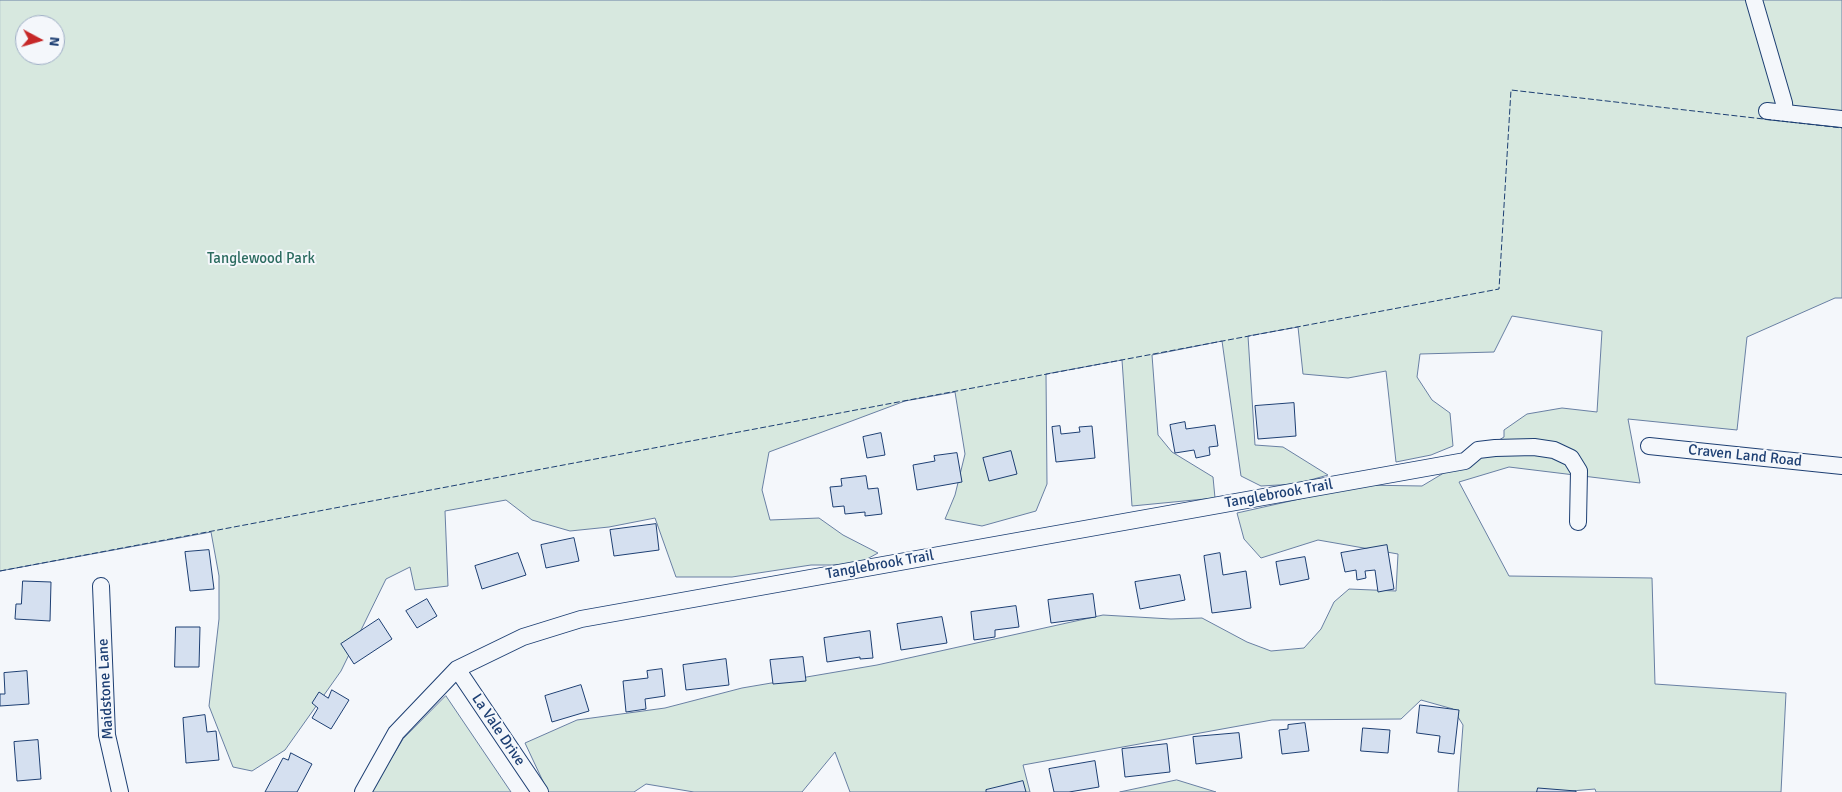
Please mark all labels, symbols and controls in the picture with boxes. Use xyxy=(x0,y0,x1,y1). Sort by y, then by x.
north arrow xyxy=(15,15,65,65)
text: N xyxy=(45,36,63,47)
park label: Tanglewood Park xyxy=(207,250,315,268)
street label: Craven Land Road xyxy=(1687,441,1803,471)
street label: Tanglebrook Trail xyxy=(1224,476,1334,512)
street label: Tanglebrook Trail xyxy=(825,547,935,583)
street label: Maidstone Lane xyxy=(94,638,118,740)
street label: La Vale Drive xyxy=(467,691,529,769)

